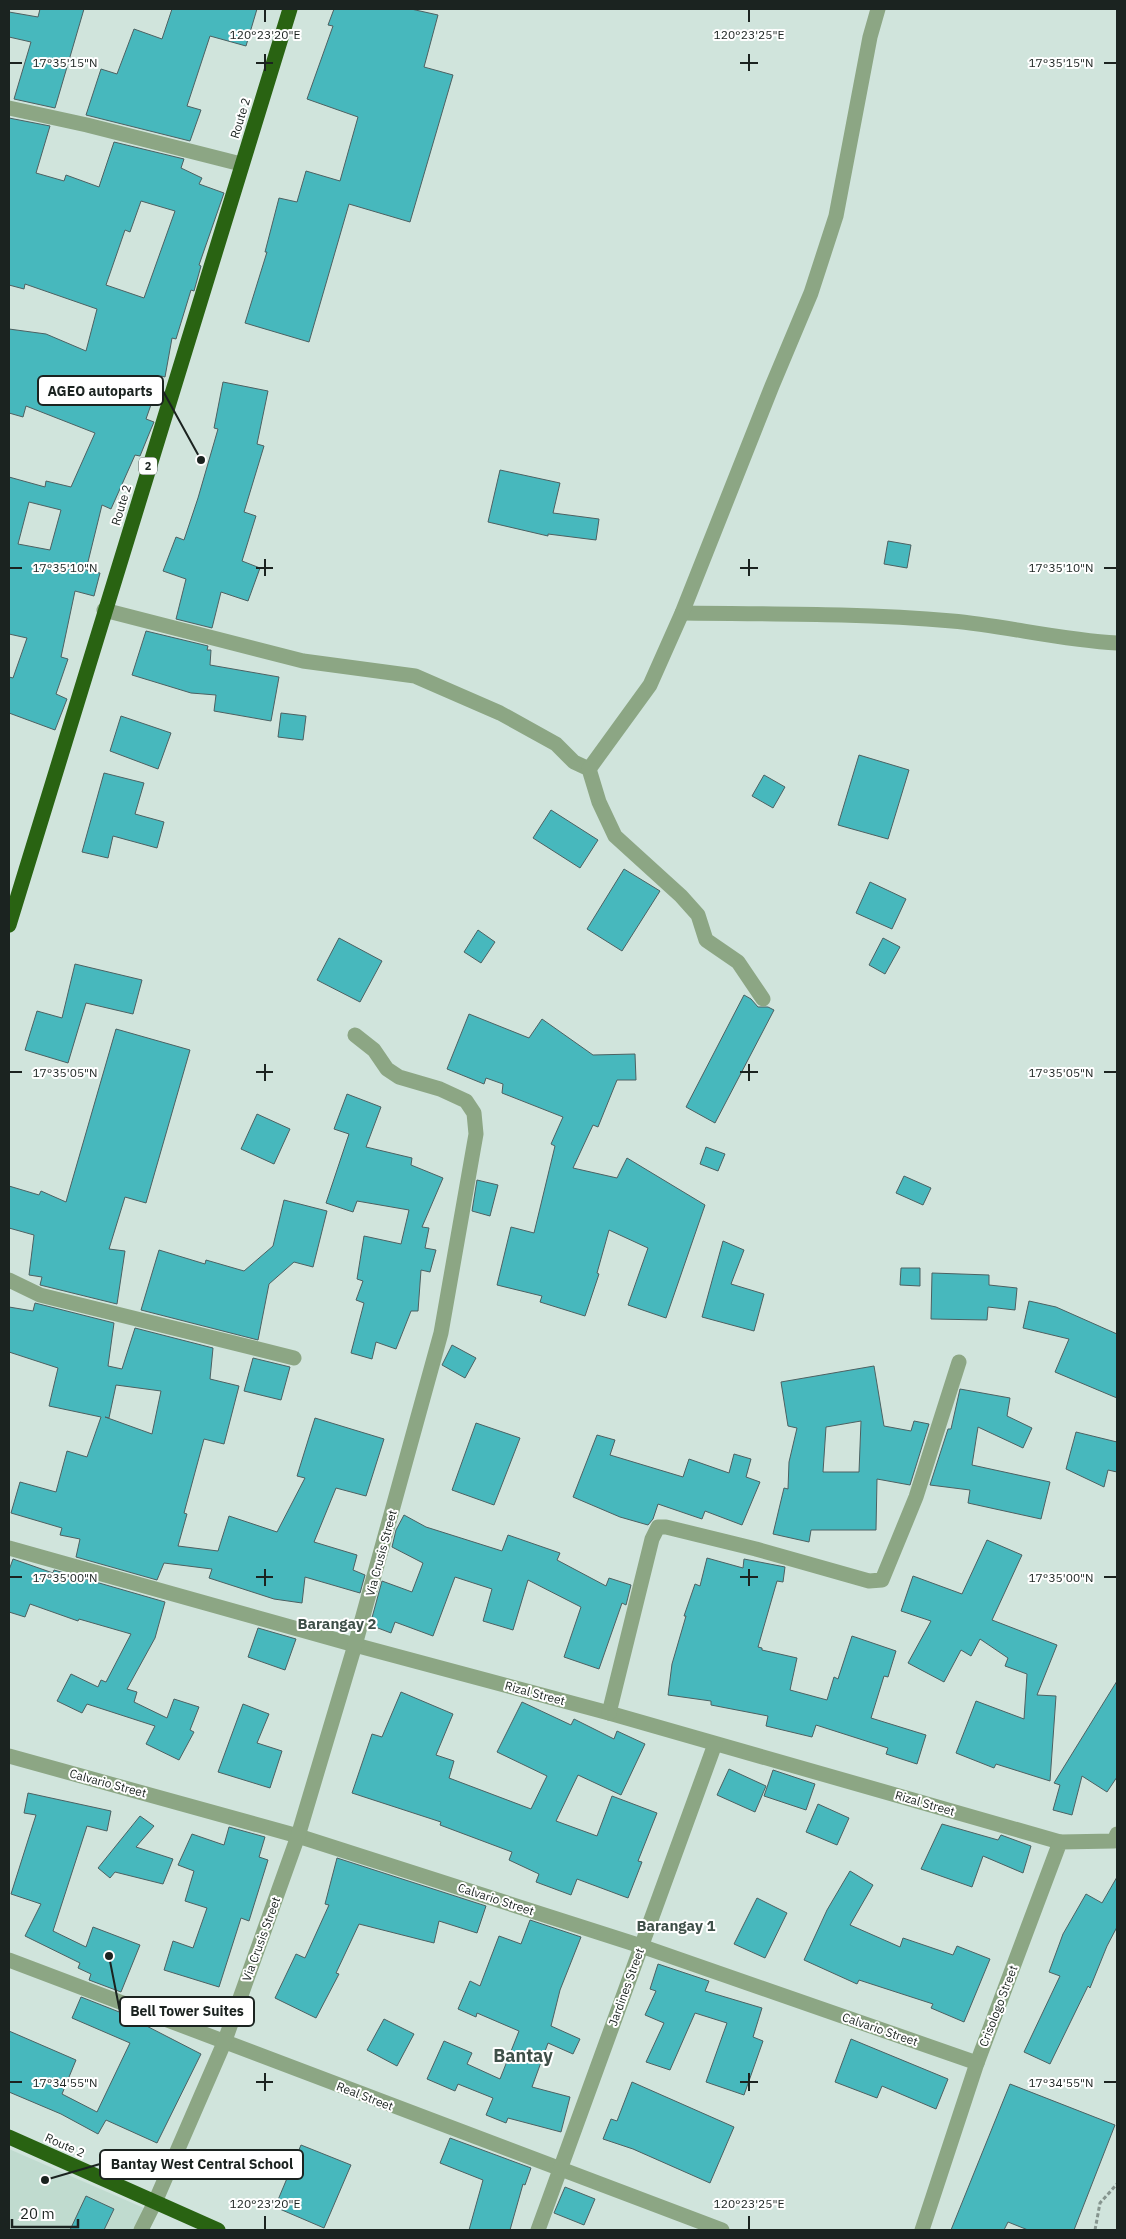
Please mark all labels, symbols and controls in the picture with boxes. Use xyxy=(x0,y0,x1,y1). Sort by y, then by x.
text: 120°23'20"E xyxy=(230,27,300,42)
text: 120°23'25"E xyxy=(714,27,784,42)
text: 17°35'15"N xyxy=(32,55,98,70)
text: 17°35'15"N xyxy=(1028,55,1094,70)
street label: Route 2 xyxy=(227,96,253,140)
callout: AGEO autoparts xyxy=(38,376,163,405)
text: AGEO autoparts xyxy=(47,382,153,400)
road number: 2 xyxy=(139,458,157,474)
street label: Route 2 xyxy=(108,483,134,527)
text: 17°35'10"N xyxy=(32,560,98,575)
text: 17°35'10"N xyxy=(1028,560,1094,575)
text: 17°35'05"N xyxy=(32,1065,98,1080)
text: 17°35'05"N xyxy=(1028,1065,1094,1080)
street label: Via Crusis Street xyxy=(362,1508,400,1598)
text: 17°35'00"N xyxy=(32,1570,98,1585)
text: 17°35'00"N xyxy=(1028,1570,1094,1585)
district label: Barangay 2 xyxy=(297,1614,377,1633)
street label: Rizal Street xyxy=(503,1678,567,1708)
street label: Calvario Street xyxy=(68,1766,148,1800)
street label: Rizal Street xyxy=(893,1787,957,1819)
street label: Calvario Street xyxy=(456,1880,536,1918)
street label: Via Crusis Street xyxy=(239,1895,283,1983)
district label: Barangay 1 xyxy=(636,1916,716,1935)
street label: Jardines Street xyxy=(605,1946,647,2028)
street label: Crisologo Street xyxy=(976,1963,1020,2049)
callout: Bell Tower Suites xyxy=(120,1997,254,2026)
text: Bell Tower Suites xyxy=(130,2002,244,2020)
street label: Calvario Street xyxy=(840,2009,920,2049)
district label: Bantay xyxy=(493,2044,553,2067)
text: 17°34'55"N xyxy=(32,2075,98,2090)
text: 17°34'55"N xyxy=(1028,2075,1094,2090)
street label: Real Street xyxy=(335,2078,395,2114)
street label: Route 2 xyxy=(43,2130,87,2160)
callout: Bantay West Central School xyxy=(100,2150,303,2179)
text: Bantay West Central School xyxy=(111,2155,293,2173)
scale bar xyxy=(12,2196,79,2228)
text: 120°23'20"E xyxy=(230,2196,300,2211)
text: 120°23'25"E xyxy=(714,2196,784,2211)
text: 20 m xyxy=(20,2204,55,2223)

